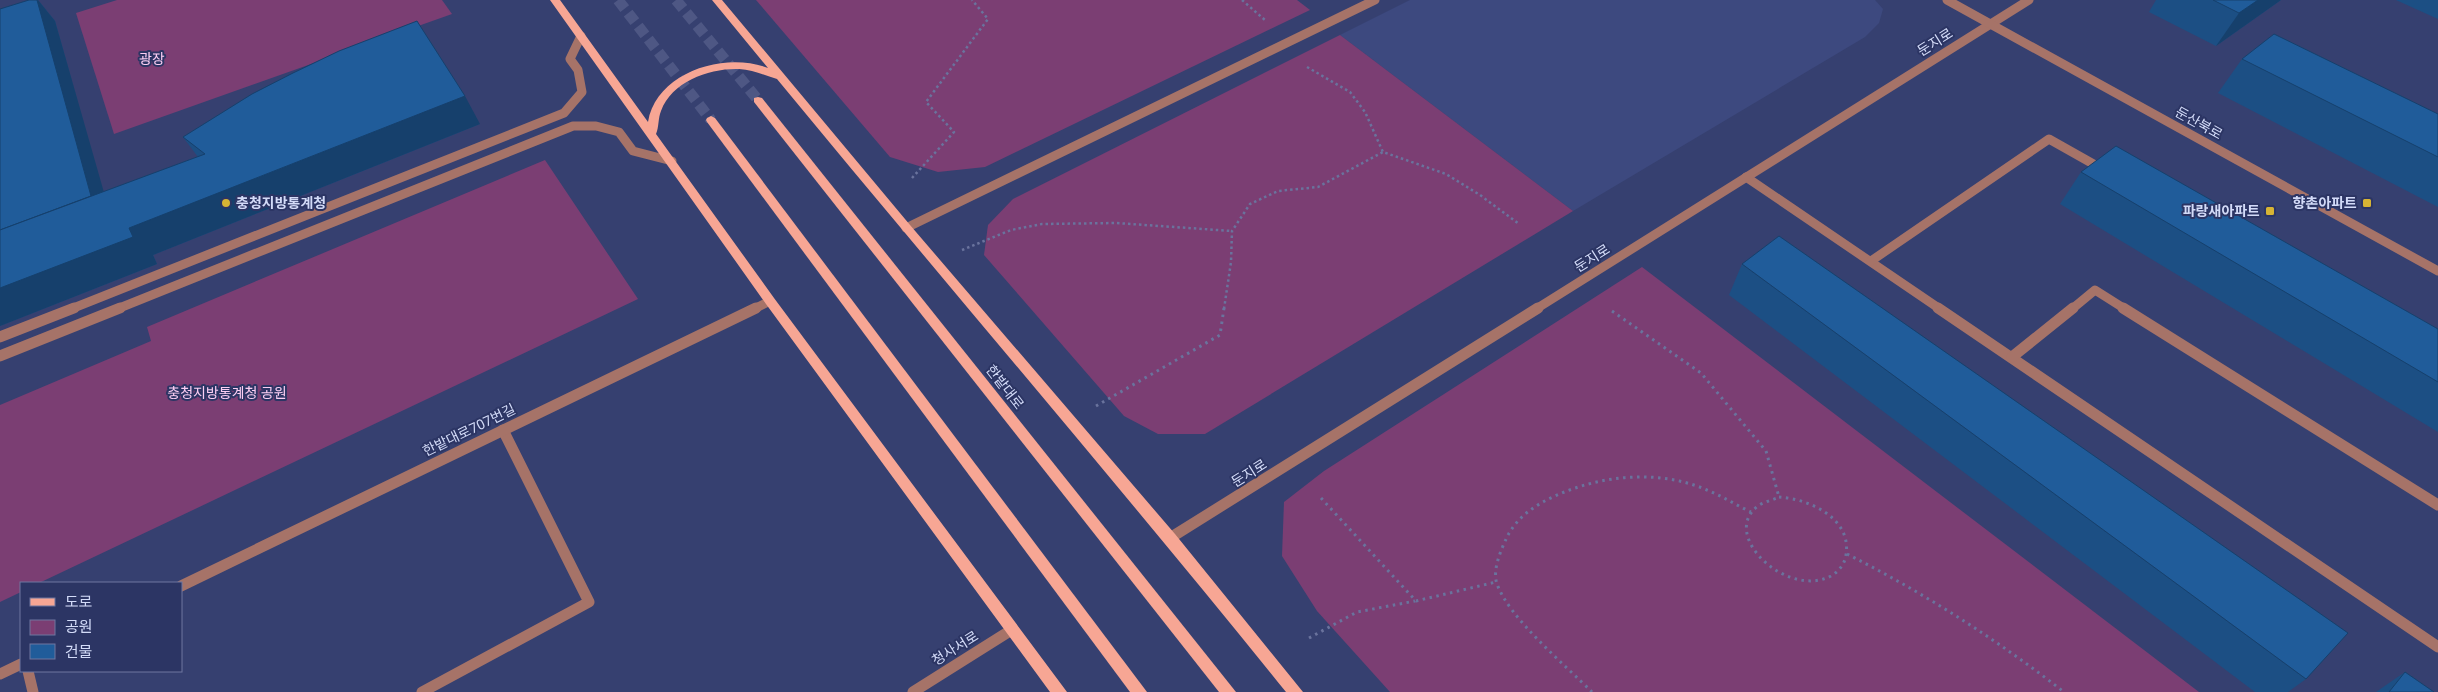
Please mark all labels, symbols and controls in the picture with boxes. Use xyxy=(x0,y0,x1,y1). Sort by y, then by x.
street label: 둔지로 xyxy=(1914,25,1956,59)
park label: 광장 xyxy=(139,51,165,67)
street label: 둔산북로 xyxy=(2173,104,2226,143)
place label: 충청지방통계청 xyxy=(236,195,326,211)
place label: 향촌아파트 xyxy=(2293,195,2357,211)
marker: 충청지방통계청 xyxy=(220,197,232,209)
marker: 향촌아파트 xyxy=(2361,197,2373,209)
place label: 파랑새아파트 xyxy=(2183,203,2260,219)
marker: 파랑새아파트 xyxy=(2264,205,2276,217)
street label: 둔지로 xyxy=(1571,241,1613,275)
street label: 한밭대로 xyxy=(983,362,1027,412)
park label: 충청지방통계청 공원 xyxy=(167,385,287,401)
street label: 한밭대로707번길 xyxy=(420,401,518,459)
street label: 둔지로 xyxy=(1228,456,1270,490)
legend xyxy=(20,582,182,672)
text: 도로 xyxy=(65,593,93,611)
text: 공원 xyxy=(65,618,93,636)
street label: 청사서로 xyxy=(929,628,981,668)
text: 건물 xyxy=(65,643,93,661)

